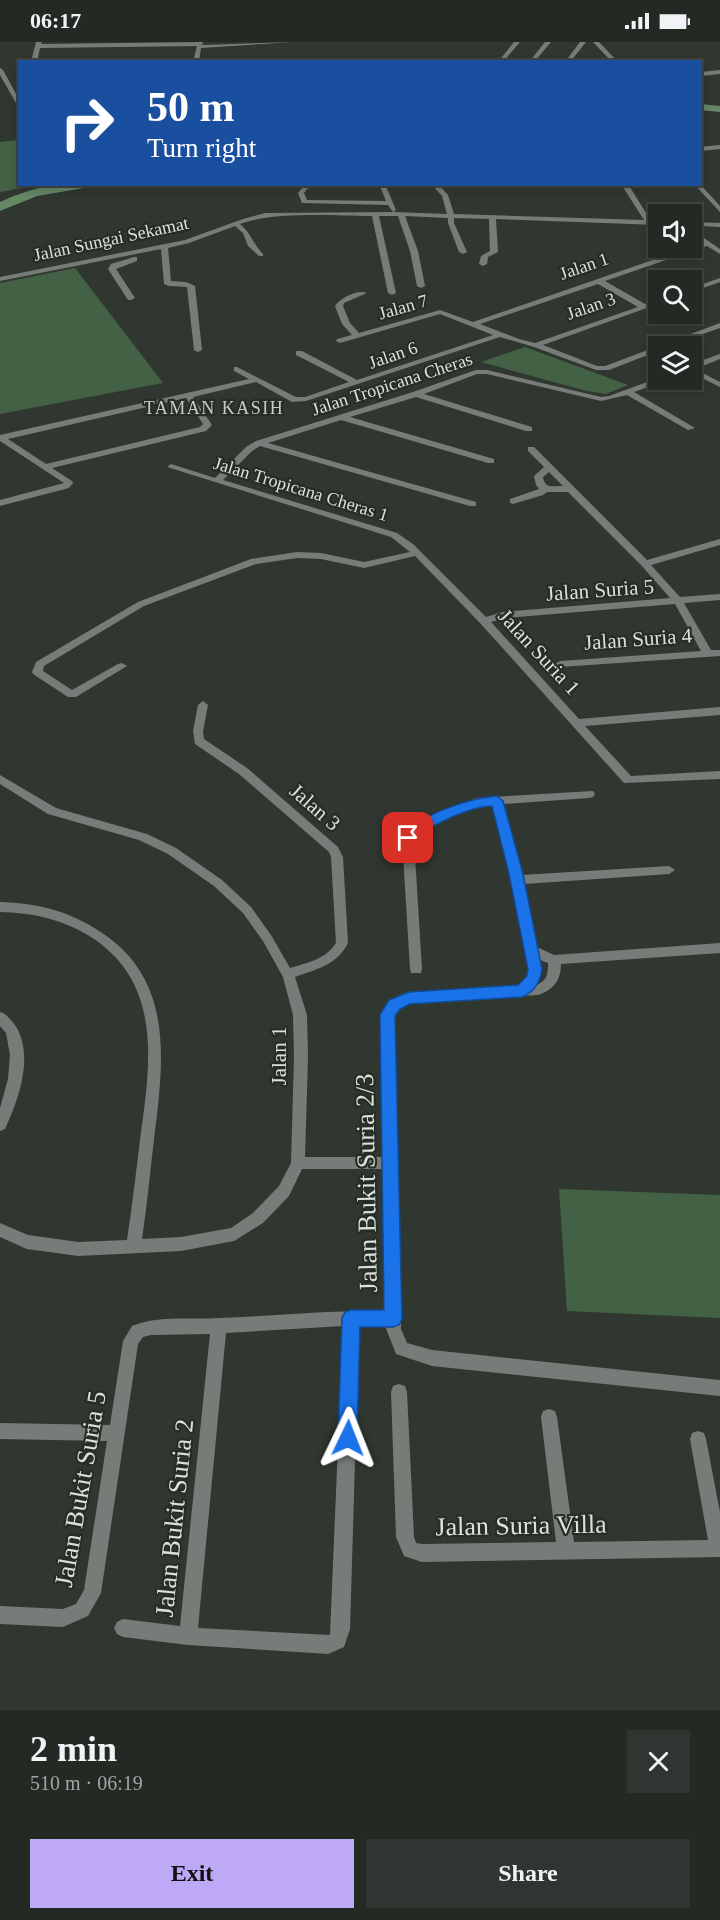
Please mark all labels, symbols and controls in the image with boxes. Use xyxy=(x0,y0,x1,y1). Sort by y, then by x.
text: 06:17 xyxy=(30,8,81,33)
icon: right xyxy=(48,84,126,162)
text: 50 m xyxy=(147,84,235,130)
text: Turn right xyxy=(147,133,256,163)
map controls xyxy=(648,204,702,390)
button: sound xyxy=(648,204,702,258)
street label: Jalan Sungai Sekamat xyxy=(32,213,190,265)
street label: Jalan 1 xyxy=(557,248,611,284)
button: search xyxy=(648,270,702,324)
street label: Jalan 3 xyxy=(564,288,618,324)
street label: Jalan 7 xyxy=(376,290,430,324)
button: layers xyxy=(648,336,702,390)
street label: Jalan 6 xyxy=(366,337,420,373)
street label: Jalan Tropicana Cheras xyxy=(309,349,475,419)
district label: TAMAN KASIH xyxy=(144,398,284,418)
street label: Jalan Tropicana Cheras 1 xyxy=(211,453,391,525)
street label: Jalan Suria 5 xyxy=(545,574,655,606)
street label: Jalan Suria 1 xyxy=(493,604,585,700)
street label: Jalan Suria 4 xyxy=(583,623,693,655)
street label: Jalan 3 xyxy=(285,779,345,835)
pin xyxy=(382,812,433,863)
icon: arrive xyxy=(391,821,424,854)
street label: Jalan 1 xyxy=(267,1027,291,1085)
street label: Jalan Bukit Suria 2/3 xyxy=(350,1073,383,1293)
street label: Jalan Bukit Suria 5 xyxy=(49,1389,112,1589)
position arrow xyxy=(316,1406,380,1470)
street label: Jalan Bukit Suria 2 xyxy=(150,1418,199,1618)
street label: Jalan Suria Villa xyxy=(435,1509,607,1541)
text: 2 min xyxy=(30,1729,117,1769)
button: close xyxy=(627,1730,690,1793)
text: 510 m · 06:19 xyxy=(30,1772,143,1794)
button: Exit xyxy=(30,1839,354,1908)
button: Share xyxy=(366,1839,690,1908)

